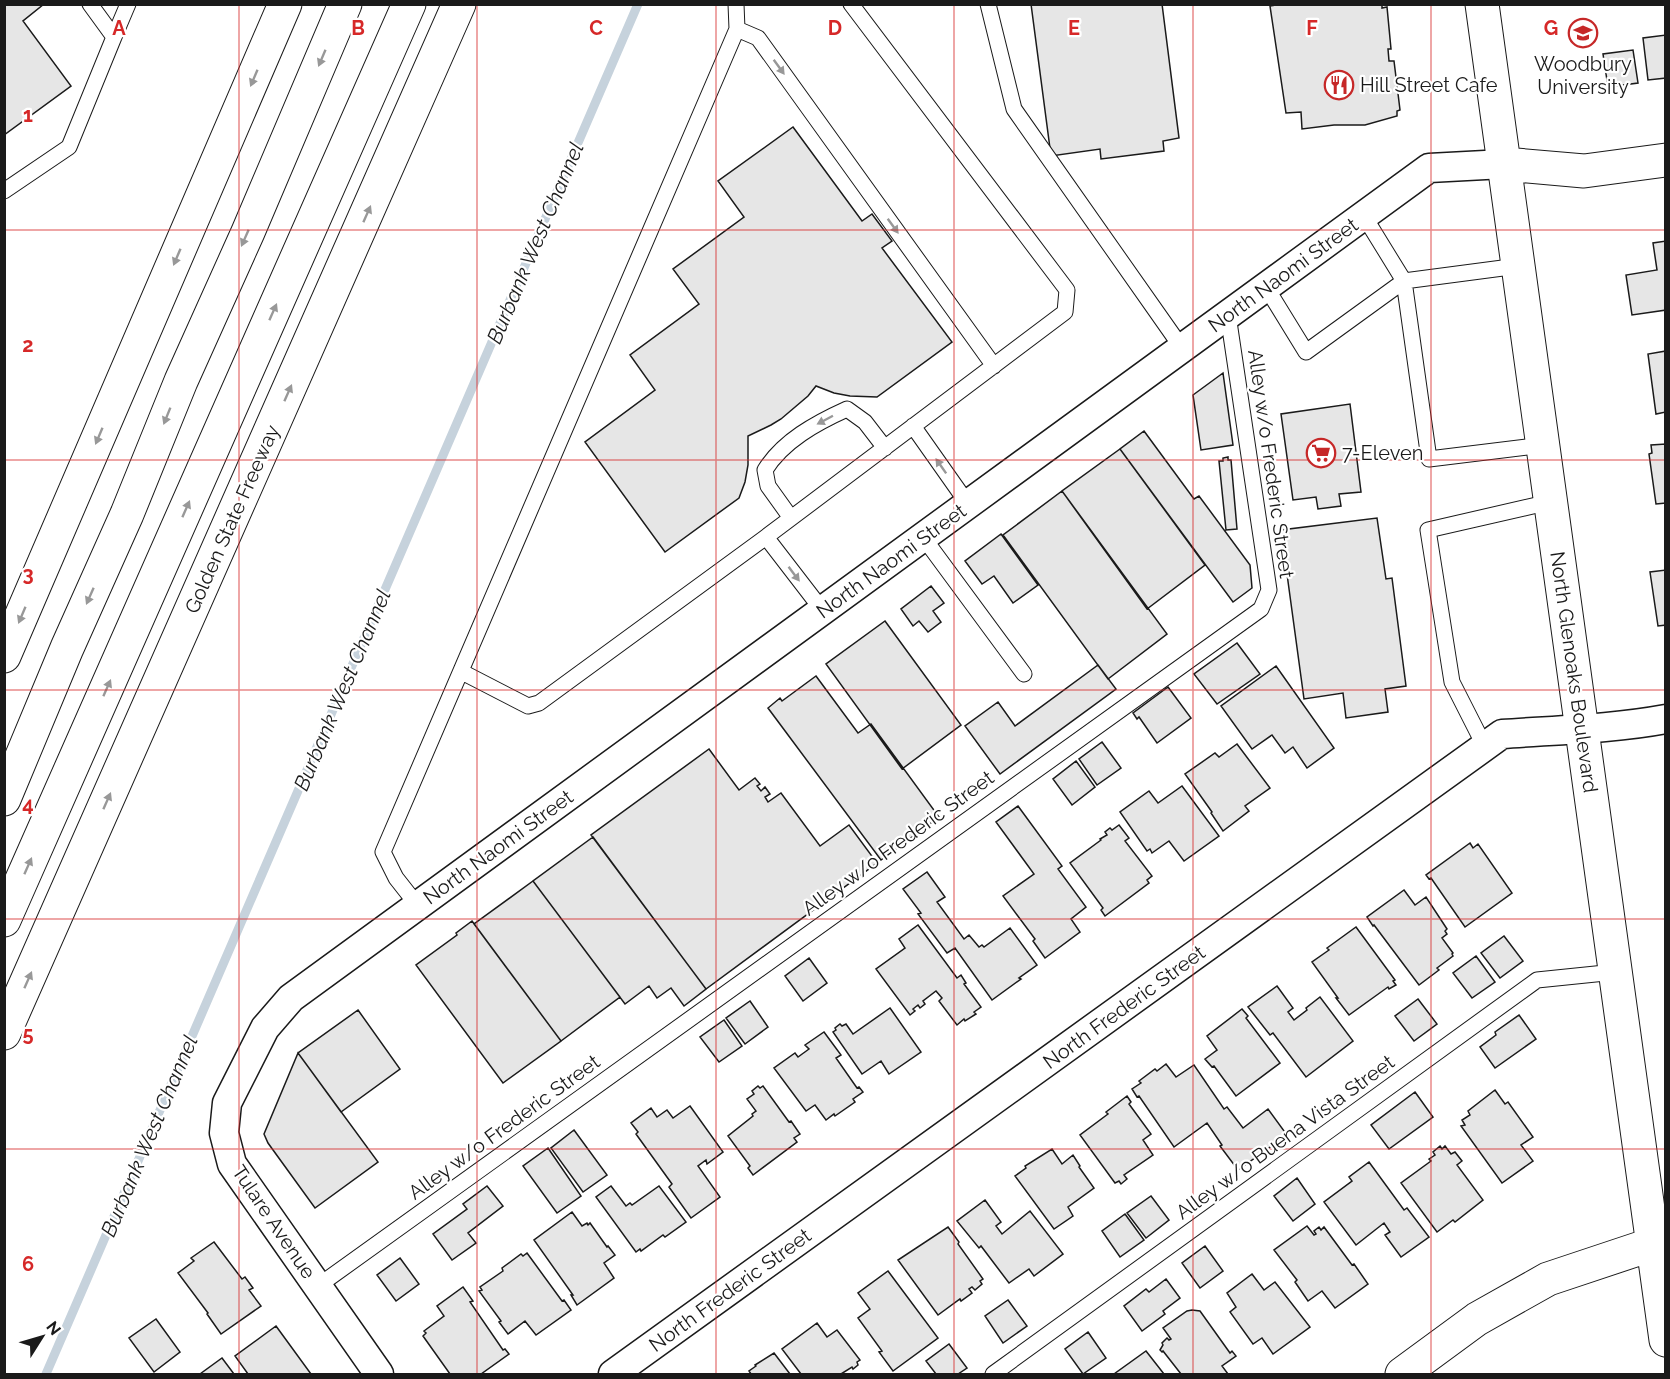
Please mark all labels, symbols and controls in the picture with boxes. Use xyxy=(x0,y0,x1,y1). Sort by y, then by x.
text: A xyxy=(112,16,126,40)
text: B xyxy=(351,16,365,40)
text: C xyxy=(589,16,603,40)
text: D xyxy=(828,16,842,40)
text: E xyxy=(1068,16,1080,40)
text: F xyxy=(1306,16,1318,40)
text: G xyxy=(1544,16,1558,40)
school or university icon: Woodbury University xyxy=(1567,17,1599,49)
one-way arrow xyxy=(317,50,327,68)
place label: Woodbury University xyxy=(1534,52,1632,99)
one-way arrow xyxy=(772,60,784,75)
one-way arrow xyxy=(249,69,258,86)
restaurant icon: Hill Street Cafe xyxy=(1323,69,1355,101)
place label: Hill Street Cafe xyxy=(1360,73,1498,97)
text: 1 xyxy=(23,103,33,127)
water label: Burbank West Channel xyxy=(481,139,589,347)
one-way arrow xyxy=(362,206,371,223)
street label: North Naomi Street xyxy=(1204,212,1363,337)
one-way arrow xyxy=(887,217,899,233)
one-way arrow xyxy=(241,229,250,246)
one-way arrow xyxy=(172,248,181,265)
one-way arrow xyxy=(268,302,278,320)
text: 2 xyxy=(22,333,34,357)
street label: Alley w/o Frederic Street xyxy=(1243,348,1299,580)
one-way arrow xyxy=(283,384,292,401)
one-way arrow xyxy=(162,407,171,425)
one-way arrow xyxy=(816,415,833,425)
street label: Golden State Freeway xyxy=(180,421,284,617)
one-way arrow xyxy=(95,427,104,444)
supermarket icon: 7-Eleven xyxy=(1305,437,1337,469)
place label: 7-Eleven xyxy=(1342,441,1423,465)
one-way arrow xyxy=(935,458,947,474)
street label: North Naomi Street xyxy=(812,498,971,623)
one-way arrow xyxy=(181,501,190,518)
street label: North Glenoaks Boulevard xyxy=(1545,550,1603,794)
text: 3 xyxy=(22,562,34,586)
one-way arrow xyxy=(788,566,801,582)
water label: Burbank West Channel xyxy=(288,586,396,794)
one-way arrow xyxy=(86,587,95,604)
one-way arrow xyxy=(17,606,26,624)
one-way arrow xyxy=(102,678,112,696)
street label: Alley w/o Frederic Street xyxy=(798,765,999,921)
street label: North Naomi Street xyxy=(419,784,578,909)
text: 4 xyxy=(22,792,34,816)
one-way arrow xyxy=(102,792,112,810)
one-way arrow xyxy=(24,858,33,875)
street label: North Frederic Street xyxy=(1038,940,1210,1074)
one-way arrow xyxy=(23,970,33,988)
text: 5 xyxy=(22,1022,34,1046)
water label: Burbank West Channel xyxy=(95,1032,203,1240)
street label: Alley w/o Frederic Street xyxy=(404,1049,605,1205)
street label: Alley w/o Buena Vista Street xyxy=(1171,1050,1399,1224)
street label: Tulare Avenue xyxy=(227,1161,321,1284)
street label: North Frederic Street xyxy=(644,1223,816,1357)
text: 6 xyxy=(22,1252,34,1276)
north arrow xyxy=(12,1307,72,1367)
text: N xyxy=(42,1318,65,1339)

